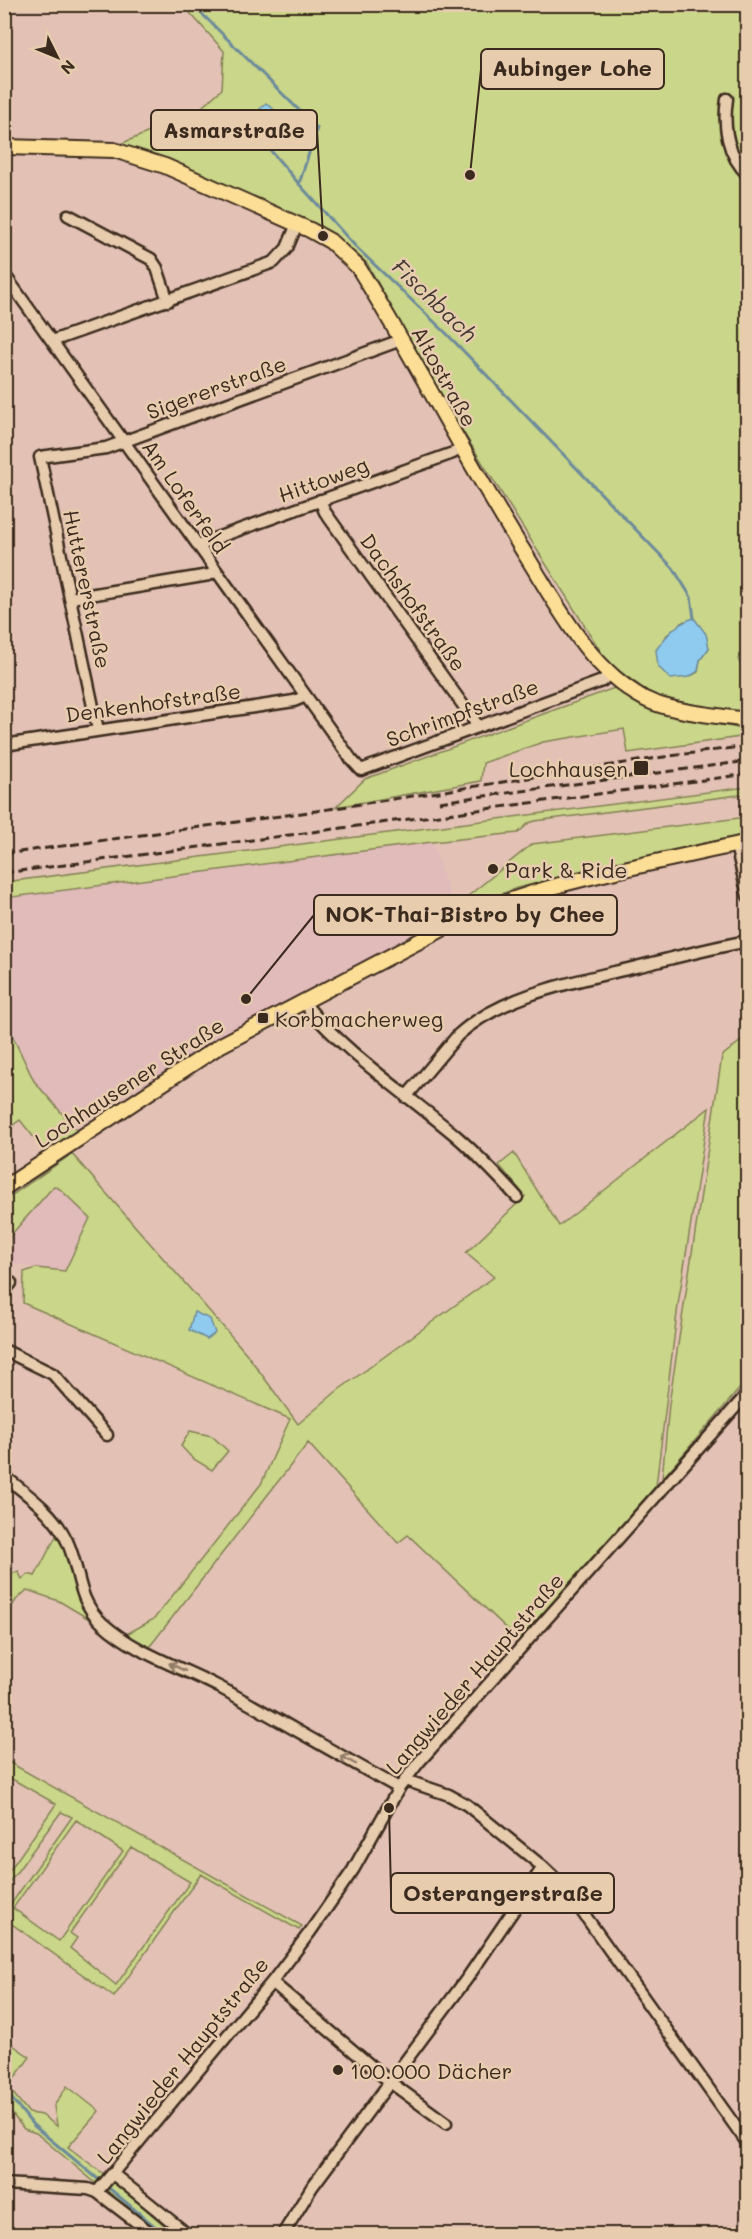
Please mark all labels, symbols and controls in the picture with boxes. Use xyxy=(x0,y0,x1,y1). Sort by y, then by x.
north arrow xyxy=(27,27,87,87)
callout: Aubinger Lohe xyxy=(481,49,664,89)
text: Aubinger Lohe xyxy=(492,53,652,82)
text: N xyxy=(57,56,80,79)
callout: Asmarstraße xyxy=(151,110,317,150)
text: Asmarstraße xyxy=(163,115,305,144)
water label: Fischbach xyxy=(386,252,484,348)
street label: Altostraße xyxy=(406,321,484,431)
street label: Sigererstraße xyxy=(142,349,290,425)
street label: Am Loferfeld xyxy=(137,434,235,558)
street label: Hittoweg xyxy=(274,450,372,508)
street label: Huttererstraße xyxy=(58,507,118,671)
street label: Dachshofstraße xyxy=(355,528,473,676)
street label: Schrimpfstraße xyxy=(382,672,542,752)
street label: Denkenhofstraße xyxy=(64,676,242,728)
place label: Lochhausen xyxy=(509,755,628,782)
marker: Lochhausen xyxy=(632,759,650,777)
place label: Park & Ride xyxy=(505,856,627,883)
marker: Park & Ride xyxy=(486,862,500,876)
callout: NOK-Thai-Bistro by Chee xyxy=(314,895,617,935)
text: NOK-Thai-Bistro by Chee xyxy=(325,899,605,928)
place label: Korbmacherweg xyxy=(275,1005,443,1032)
street label: Lochhausener Straße xyxy=(29,1011,229,1153)
marker: Korbmacherweg xyxy=(256,1011,270,1025)
street label: Langwieder Hauptstraße xyxy=(379,1567,569,1779)
one-way arrow xyxy=(169,1660,187,1672)
one-way arrow xyxy=(340,1754,357,1766)
callout: Osterangerstraße xyxy=(391,1873,614,1913)
text: Osterangerstraße xyxy=(403,1878,603,1907)
street label: Langwieder Hauptstraße xyxy=(90,1951,274,2169)
place label: 100.000 Dächer xyxy=(350,2057,512,2084)
marker: 100.000 Dächer xyxy=(331,2063,345,2077)

